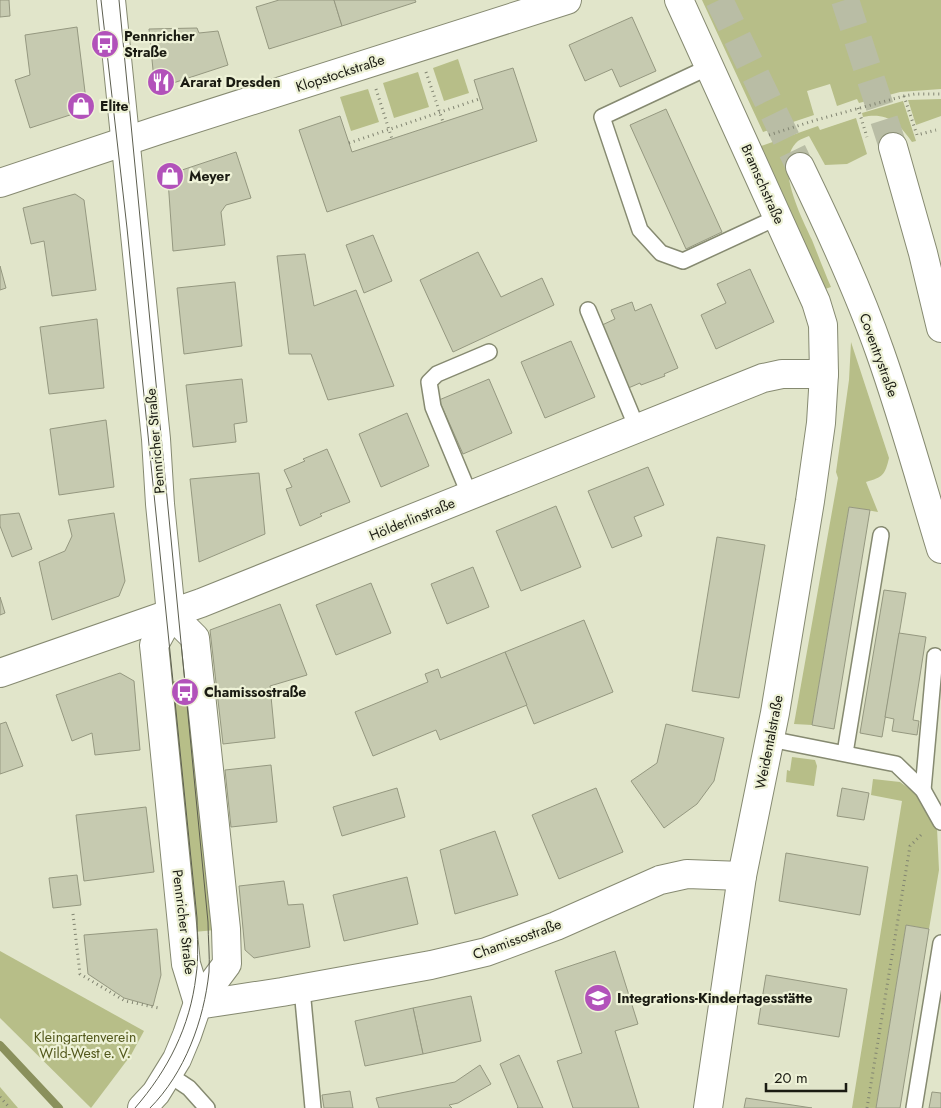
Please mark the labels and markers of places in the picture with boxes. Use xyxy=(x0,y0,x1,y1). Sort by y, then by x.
place label: Pennricher Straße xyxy=(124,26,195,62)
bus stop icon: Pennricher Straße xyxy=(90,29,120,59)
restaurant icon: Ararat Dresden xyxy=(146,67,176,97)
place label: Ararat Dresden xyxy=(179,72,280,92)
shop icon: Elite xyxy=(66,91,96,121)
place label: Elite xyxy=(100,96,129,116)
shop icon: Meyer xyxy=(155,161,185,191)
place label: Meyer xyxy=(189,166,230,186)
bus stop icon: Chamissostraße xyxy=(170,677,200,707)
place label: Chamissostraße xyxy=(204,682,306,702)
school or university icon: Integrations-Kindertagesstätte xyxy=(583,983,613,1013)
place label: Integrations-Kindertagesstätte xyxy=(617,988,812,1008)

